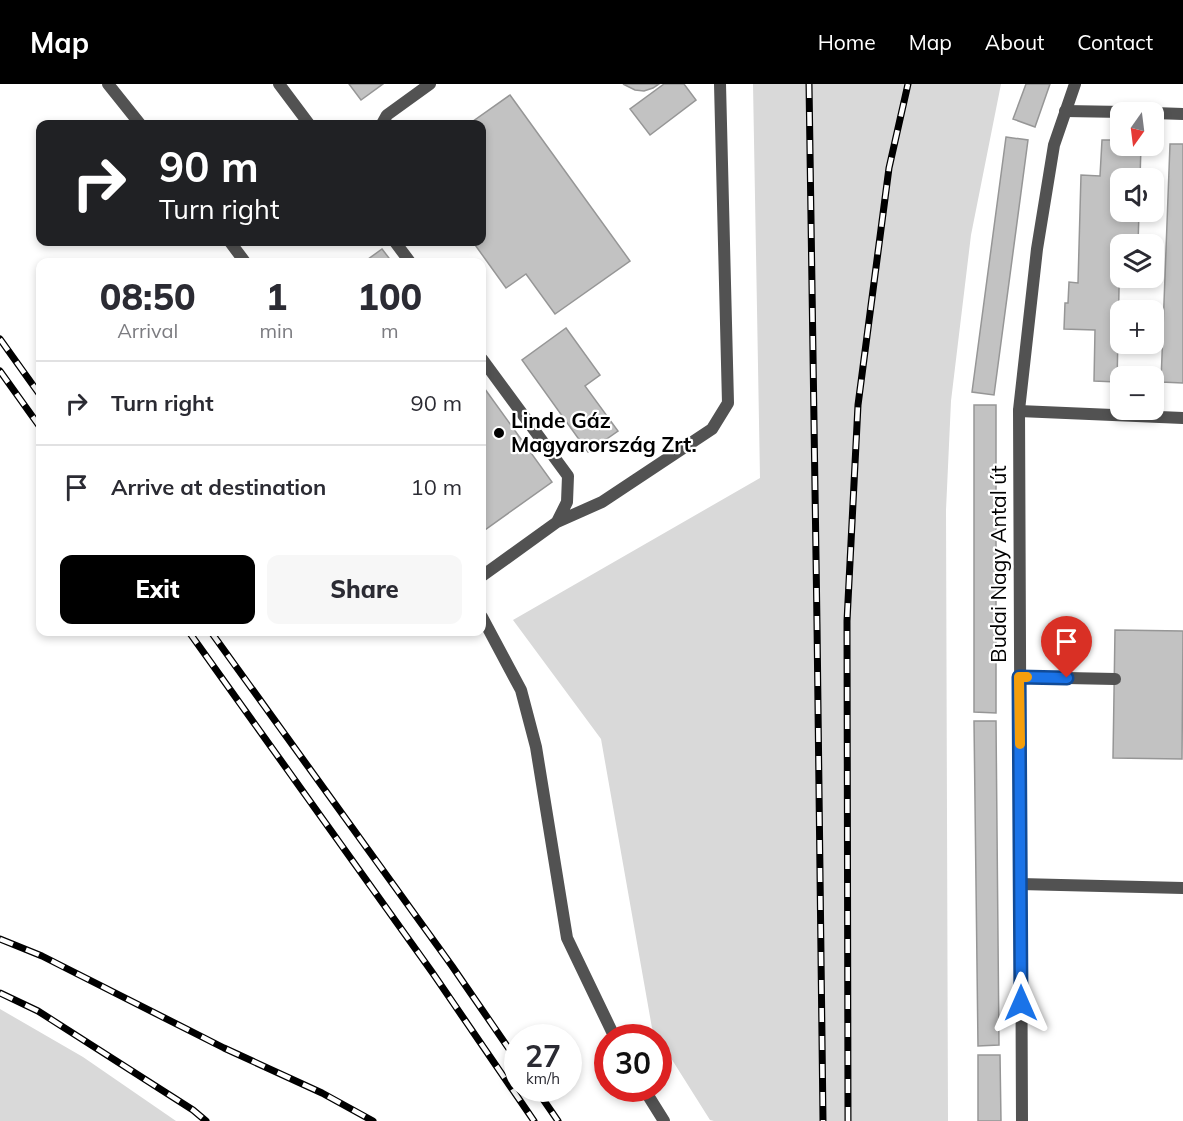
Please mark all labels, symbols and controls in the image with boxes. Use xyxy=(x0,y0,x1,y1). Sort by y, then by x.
text: Map xyxy=(30,25,89,60)
text: Home xyxy=(818,29,876,55)
text: Map xyxy=(909,29,952,55)
text: About xyxy=(985,29,1044,55)
text: Contact xyxy=(1077,29,1153,55)
north arrow xyxy=(1110,102,1164,156)
map controls xyxy=(1110,102,1164,420)
text: 90 m xyxy=(159,140,259,193)
icon: right xyxy=(60,144,138,222)
button: sound xyxy=(1110,168,1164,222)
text: Turn right xyxy=(159,192,279,226)
button: layers xyxy=(1110,234,1164,288)
text: 08:50 xyxy=(100,274,196,319)
text: 1 xyxy=(266,274,287,319)
text: 100 xyxy=(357,274,422,319)
button: + xyxy=(1110,300,1164,354)
text: Arrival xyxy=(117,318,178,343)
text: min xyxy=(259,318,294,343)
text: m xyxy=(381,318,399,343)
button: − xyxy=(1110,366,1164,420)
icon: right xyxy=(60,387,93,420)
text: Turn right xyxy=(111,389,214,417)
text: 90 m xyxy=(411,389,462,417)
place label: Linde Gáz Magyarország Zrt. xyxy=(511,407,697,457)
marker: Linde Gáz Magyarország Zrt. xyxy=(492,426,506,440)
street label: Budai Nagy Antal út xyxy=(985,465,1011,663)
icon: arrive xyxy=(60,471,93,504)
text: Arrive at destination xyxy=(111,473,326,501)
text: 10 m xyxy=(411,473,462,501)
button: Exit xyxy=(60,555,255,624)
button: Share xyxy=(267,555,462,624)
pin xyxy=(1041,616,1092,678)
icon: arrive xyxy=(1050,625,1083,658)
position arrow xyxy=(989,971,1053,1035)
speed limit sign: 30 xyxy=(594,1024,672,1102)
text: 27 xyxy=(525,1037,561,1075)
text: km/h xyxy=(526,1069,560,1088)

